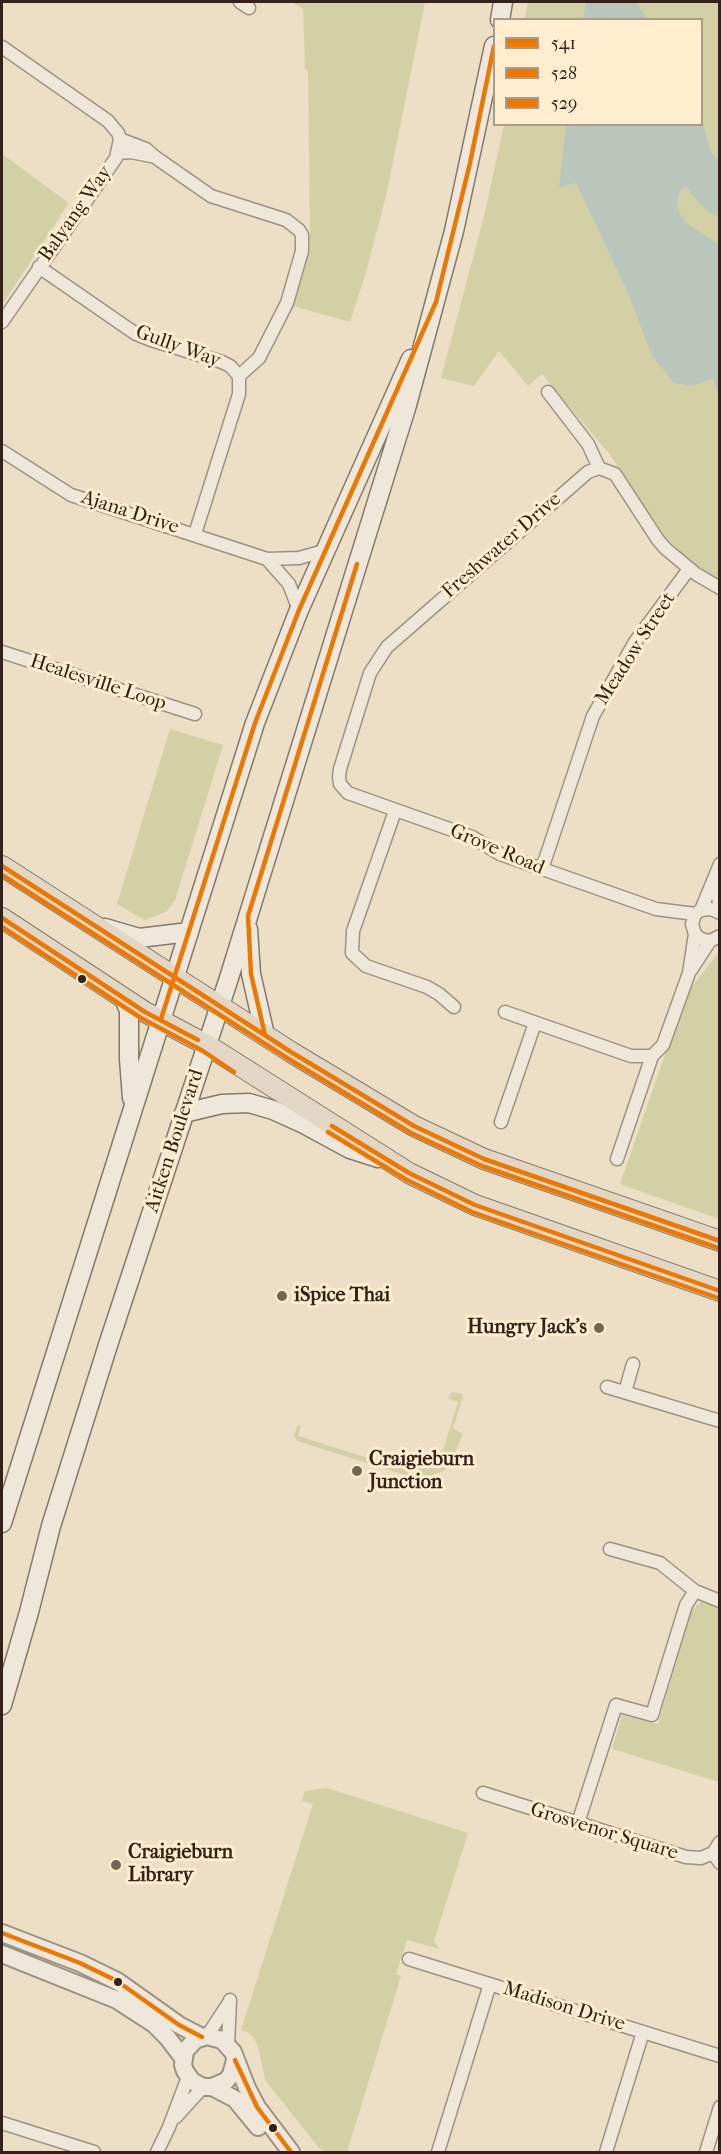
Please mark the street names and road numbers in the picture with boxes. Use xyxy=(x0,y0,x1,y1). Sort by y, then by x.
street label: Balyang Way xyxy=(34,161,118,267)
street label: Gully Way xyxy=(132,321,224,373)
street label: Ajana Drive xyxy=(78,486,182,540)
street label: Freshwater Drive xyxy=(438,488,566,604)
street label: Meadow Street xyxy=(591,588,681,710)
street label: Healesville Loop xyxy=(27,650,169,716)
street label: Grove Road xyxy=(446,819,548,881)
street label: Aitken Boulevard xyxy=(141,1066,209,1216)
street label: Grosvenor Square xyxy=(527,1798,681,1866)
street label: Madison Drive xyxy=(500,1977,628,2037)

